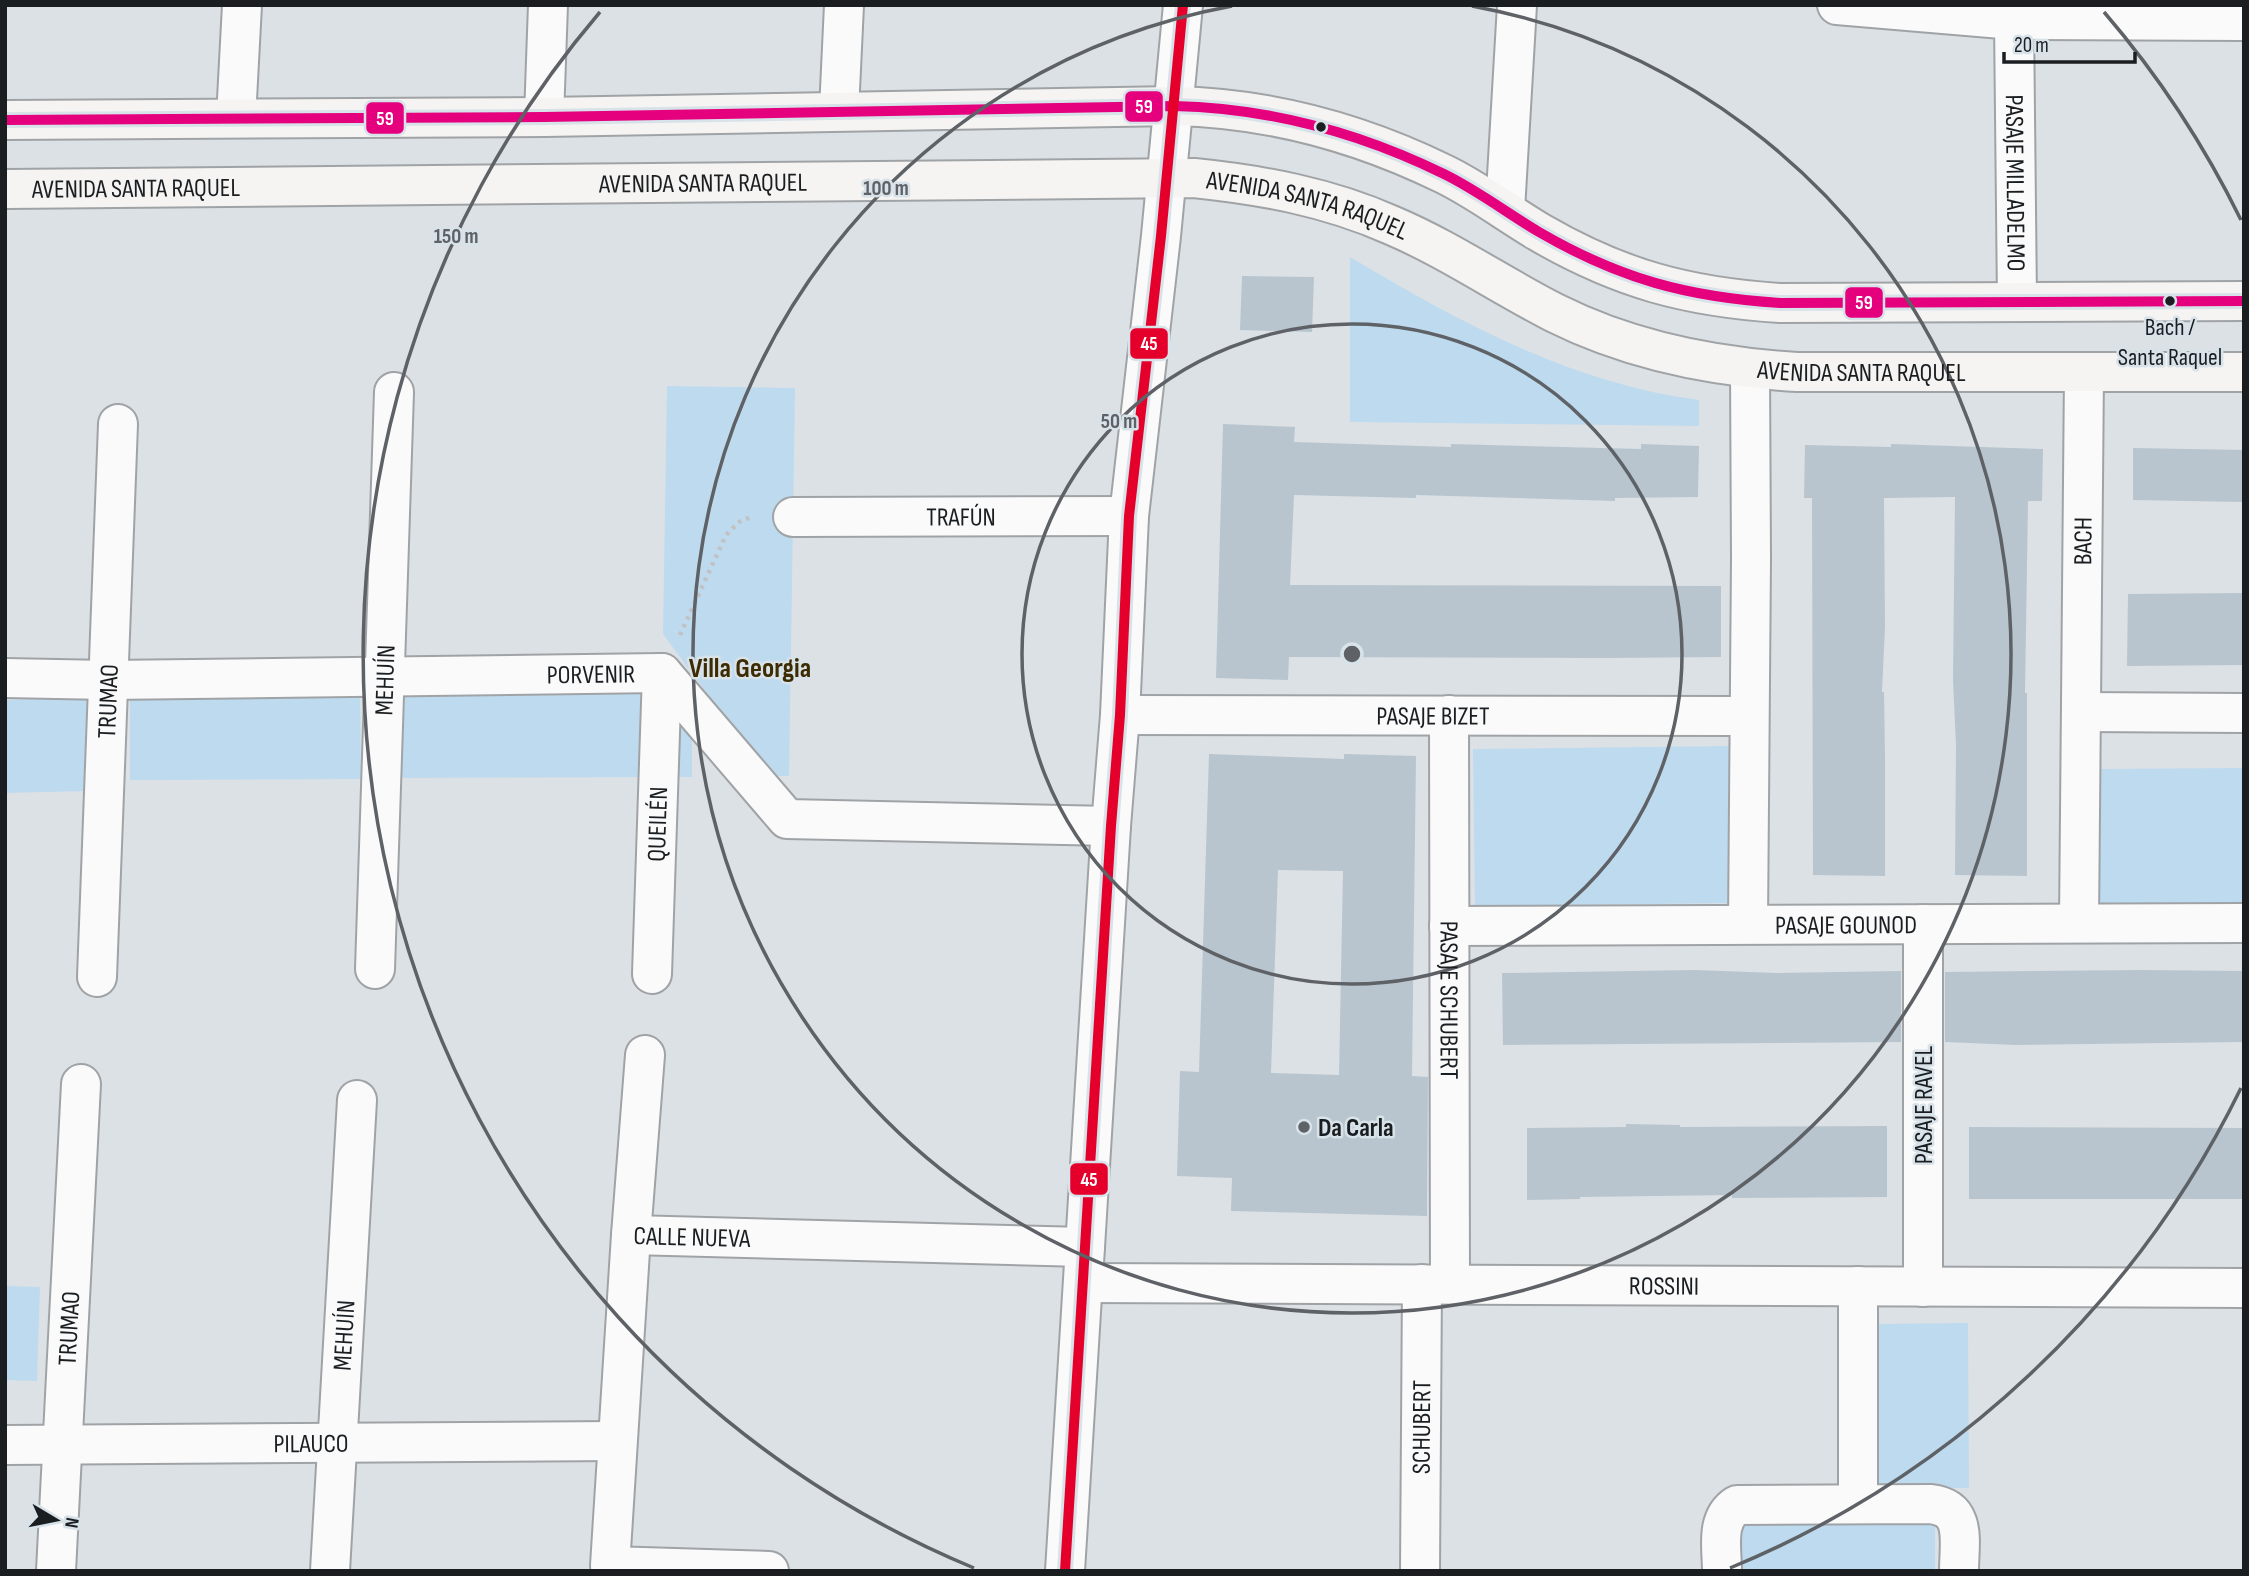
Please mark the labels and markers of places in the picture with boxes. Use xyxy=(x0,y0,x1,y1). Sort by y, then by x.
unlabelled marker xyxy=(1314,120,1328,134)
marker: Bach / Santa Raquel xyxy=(2163,294,2177,308)
place label: Bach / Santa Raquel xyxy=(2118,313,2222,372)
centre of rings xyxy=(1340,642,1364,666)
place label: Da Carla xyxy=(1318,1113,1394,1144)
marker: Da Carla xyxy=(1296,1119,1312,1135)

